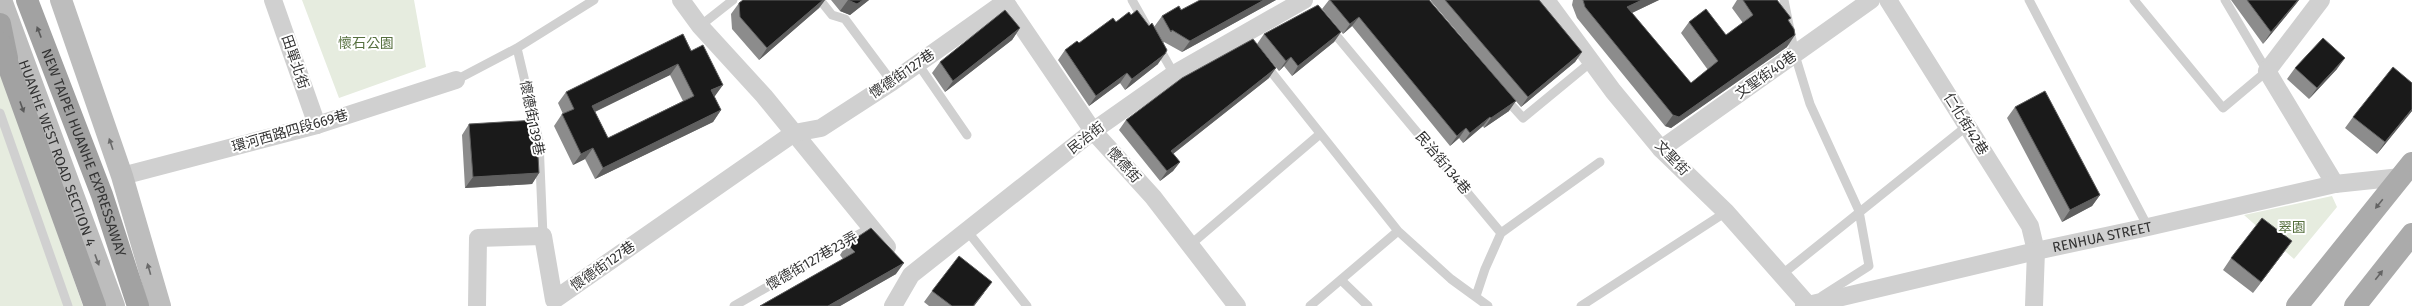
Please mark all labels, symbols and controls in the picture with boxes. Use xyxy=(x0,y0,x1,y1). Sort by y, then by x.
one-way arrow xyxy=(36,26,42,38)
street label: 田單北街 xyxy=(278,33,312,91)
park label: 懷石公園 xyxy=(338,35,394,52)
street label: NEW TAIPEI HUANHE EXPRESSAWAY xyxy=(38,46,130,259)
street label: 懷德街127巷 xyxy=(866,46,938,102)
street label: 文聖街40巷 xyxy=(1732,48,1800,102)
street label: HUANHE WEST ROAD SECTION 4 xyxy=(15,57,100,249)
street label: 懷德街139巷 xyxy=(516,79,548,157)
street label: 仁化街42巷 xyxy=(1940,90,1992,158)
one-way arrow xyxy=(20,101,26,113)
street label: 環河西路四段669巷 xyxy=(230,106,350,156)
street label: 民治街 xyxy=(1064,118,1108,158)
street label: 民治街134巷 xyxy=(1412,128,1474,198)
street label: 文聖街 xyxy=(1651,137,1693,179)
one-way arrow xyxy=(108,138,114,150)
street label: 懷德街 xyxy=(1104,144,1144,186)
one-way arrow xyxy=(2375,199,2383,210)
street label: RENHUA STREET xyxy=(2051,218,2154,256)
park label: 翠園 xyxy=(2278,219,2306,236)
street label: 懷德街127巷23弄 xyxy=(763,228,861,294)
street label: 懷德街127巷 xyxy=(567,238,639,294)
one-way arrow xyxy=(94,254,100,266)
one-way arrow xyxy=(146,262,152,274)
one-way arrow xyxy=(2375,270,2384,281)

